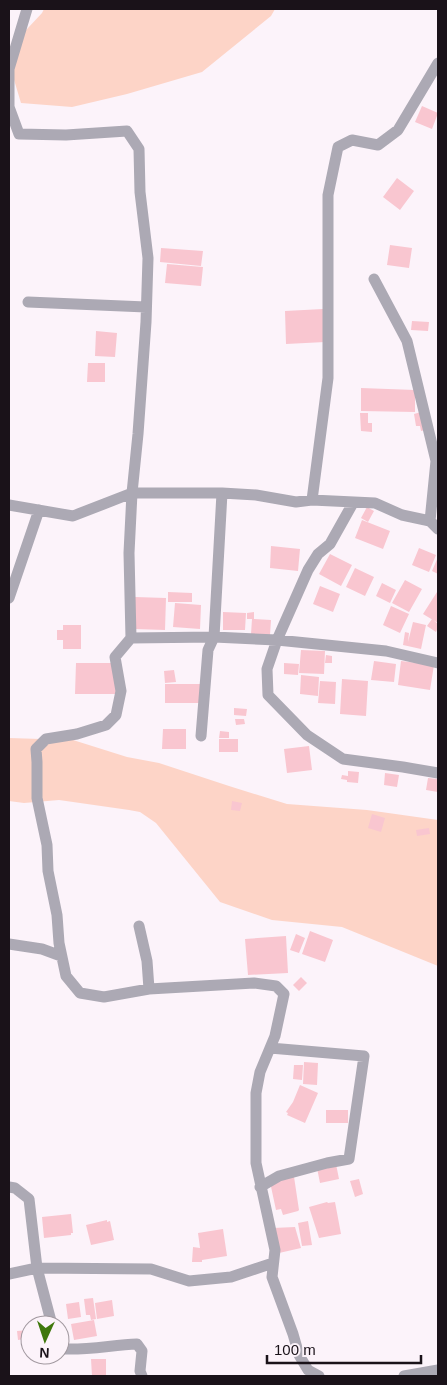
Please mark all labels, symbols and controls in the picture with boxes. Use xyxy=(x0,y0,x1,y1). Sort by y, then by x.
north arrow xyxy=(20,1315,70,1365)
scale bar xyxy=(267,1332,421,1364)
text: 100 m xyxy=(274,1341,316,1358)
text: N xyxy=(39,1345,50,1361)

